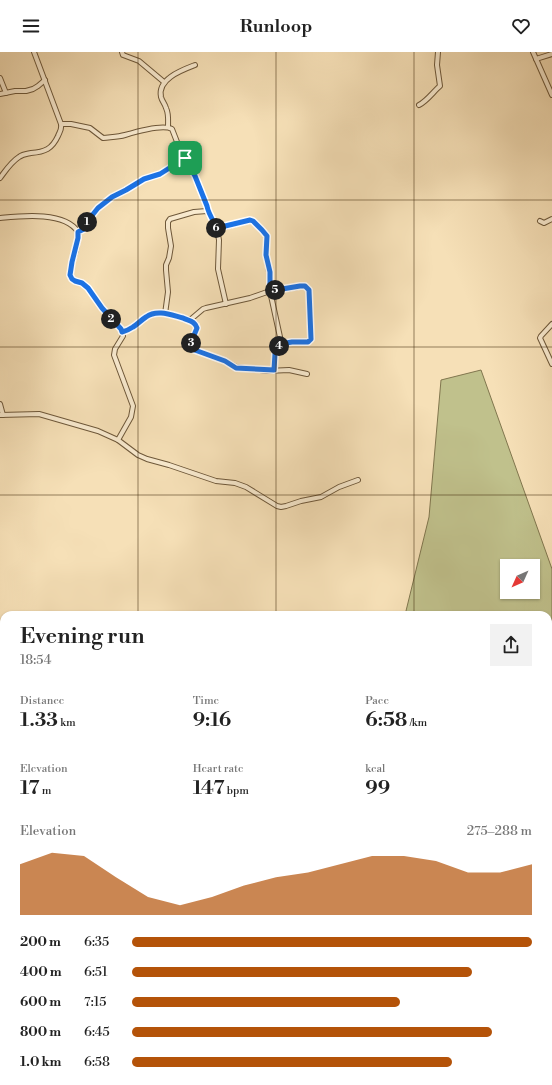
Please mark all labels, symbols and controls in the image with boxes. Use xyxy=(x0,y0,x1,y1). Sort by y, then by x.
icon: menu xyxy=(20,15,42,37)
text: Runloop xyxy=(240,15,312,38)
icon: heart xyxy=(510,15,532,37)
pin xyxy=(168,141,202,175)
icon: arrive xyxy=(174,147,196,169)
pin: 1 xyxy=(77,212,97,232)
text: 1 xyxy=(84,215,90,229)
pin: 6 xyxy=(206,218,226,238)
text: 6 xyxy=(213,221,219,235)
pin: 5 xyxy=(265,280,285,300)
text: 5 xyxy=(272,283,278,297)
pin: 2 xyxy=(101,309,121,329)
text: 2 xyxy=(108,312,114,326)
pin: 3 xyxy=(181,333,201,353)
text: 3 xyxy=(188,336,194,350)
pin: 4 xyxy=(269,336,289,356)
text: 4 xyxy=(275,339,283,353)
north arrow xyxy=(500,559,540,599)
map controls xyxy=(500,559,540,599)
text: Evening run xyxy=(20,623,145,650)
button: share xyxy=(490,624,532,666)
text: 18:54 xyxy=(20,652,51,668)
text: Distance xyxy=(20,694,64,708)
text: Time xyxy=(193,694,219,708)
text: Pace xyxy=(365,694,389,708)
text: 1.33 xyxy=(20,708,58,733)
text: 9:16 xyxy=(193,708,231,733)
text: 6:58 xyxy=(365,708,407,733)
text: km xyxy=(58,716,76,730)
text: /km xyxy=(407,716,427,730)
text: Elevation xyxy=(20,762,68,776)
text: Heart rate xyxy=(193,762,243,776)
text: kcal xyxy=(365,762,385,776)
text: 17 xyxy=(20,776,39,801)
text: 147 xyxy=(193,776,224,801)
text: 99 xyxy=(365,776,390,801)
text: m xyxy=(39,784,51,798)
text: bpm xyxy=(224,784,249,798)
text: Elevation xyxy=(20,823,76,839)
text: 275–288 m xyxy=(467,823,532,839)
text: 200 m xyxy=(20,934,61,950)
text: 6:35 xyxy=(84,934,109,950)
text: 400 m xyxy=(20,964,62,980)
text: 6:51 xyxy=(84,964,108,980)
text: 600 m xyxy=(20,994,61,1010)
text: 7:15 xyxy=(84,994,106,1010)
text: 800 m xyxy=(20,1024,61,1040)
text: 6:45 xyxy=(84,1024,110,1040)
text: 1.0 km xyxy=(20,1054,61,1070)
text: 6:58 xyxy=(84,1054,110,1070)

